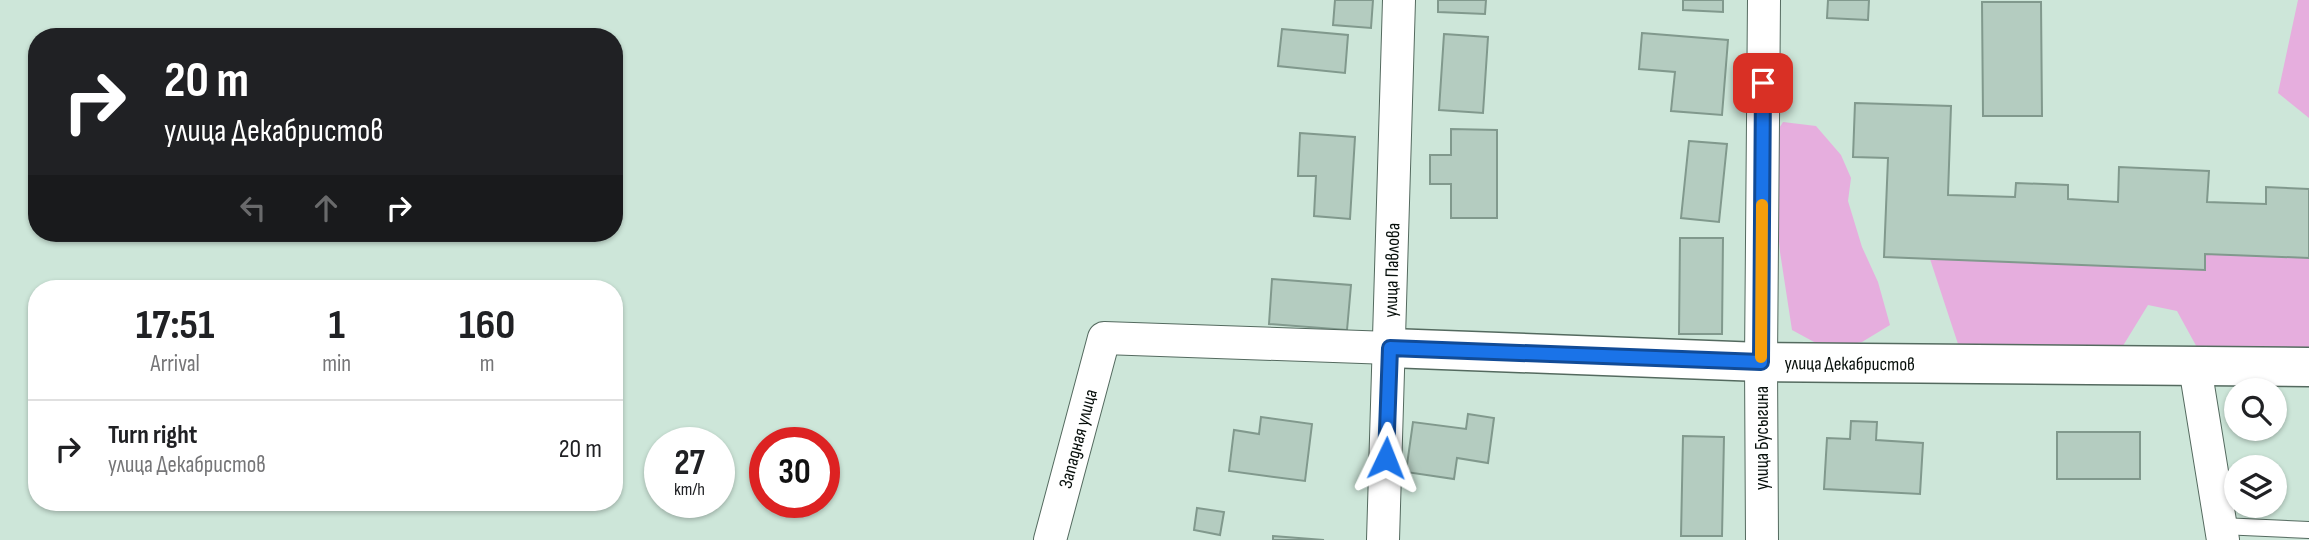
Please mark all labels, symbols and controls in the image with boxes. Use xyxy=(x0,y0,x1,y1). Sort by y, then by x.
text: 20 m xyxy=(164,52,249,111)
pin xyxy=(1733,53,1793,113)
icon: right xyxy=(49,56,140,147)
icon: arrive xyxy=(1744,64,1782,102)
text: улица Декабристов xyxy=(164,112,384,151)
icon: left xyxy=(234,189,272,227)
icon: ahead xyxy=(307,189,345,227)
icon: right xyxy=(380,189,418,227)
street label: улица Павлова xyxy=(1380,222,1405,318)
text: 17:51 xyxy=(136,300,214,351)
text: 1 xyxy=(328,300,345,351)
text: 160 xyxy=(459,300,515,351)
text: Arrival xyxy=(150,350,200,378)
text: min xyxy=(322,350,351,378)
text: m xyxy=(480,350,494,378)
street label: улица Декабристов xyxy=(1784,352,1915,376)
map controls xyxy=(2224,378,2287,518)
button: search xyxy=(2224,378,2287,441)
street label: улица Бусыгина xyxy=(1751,386,1774,490)
street label: Западная улица xyxy=(1054,387,1103,491)
text: Turn right xyxy=(108,420,197,451)
position arrow xyxy=(1349,421,1423,495)
speed limit sign: 30 xyxy=(749,427,840,518)
icon: right xyxy=(49,430,87,468)
text: 20 m xyxy=(559,434,602,465)
text: 27 xyxy=(674,442,705,485)
text: улица Декабристов xyxy=(108,451,266,479)
button: layers xyxy=(2224,455,2287,518)
text: km/h xyxy=(674,479,705,500)

